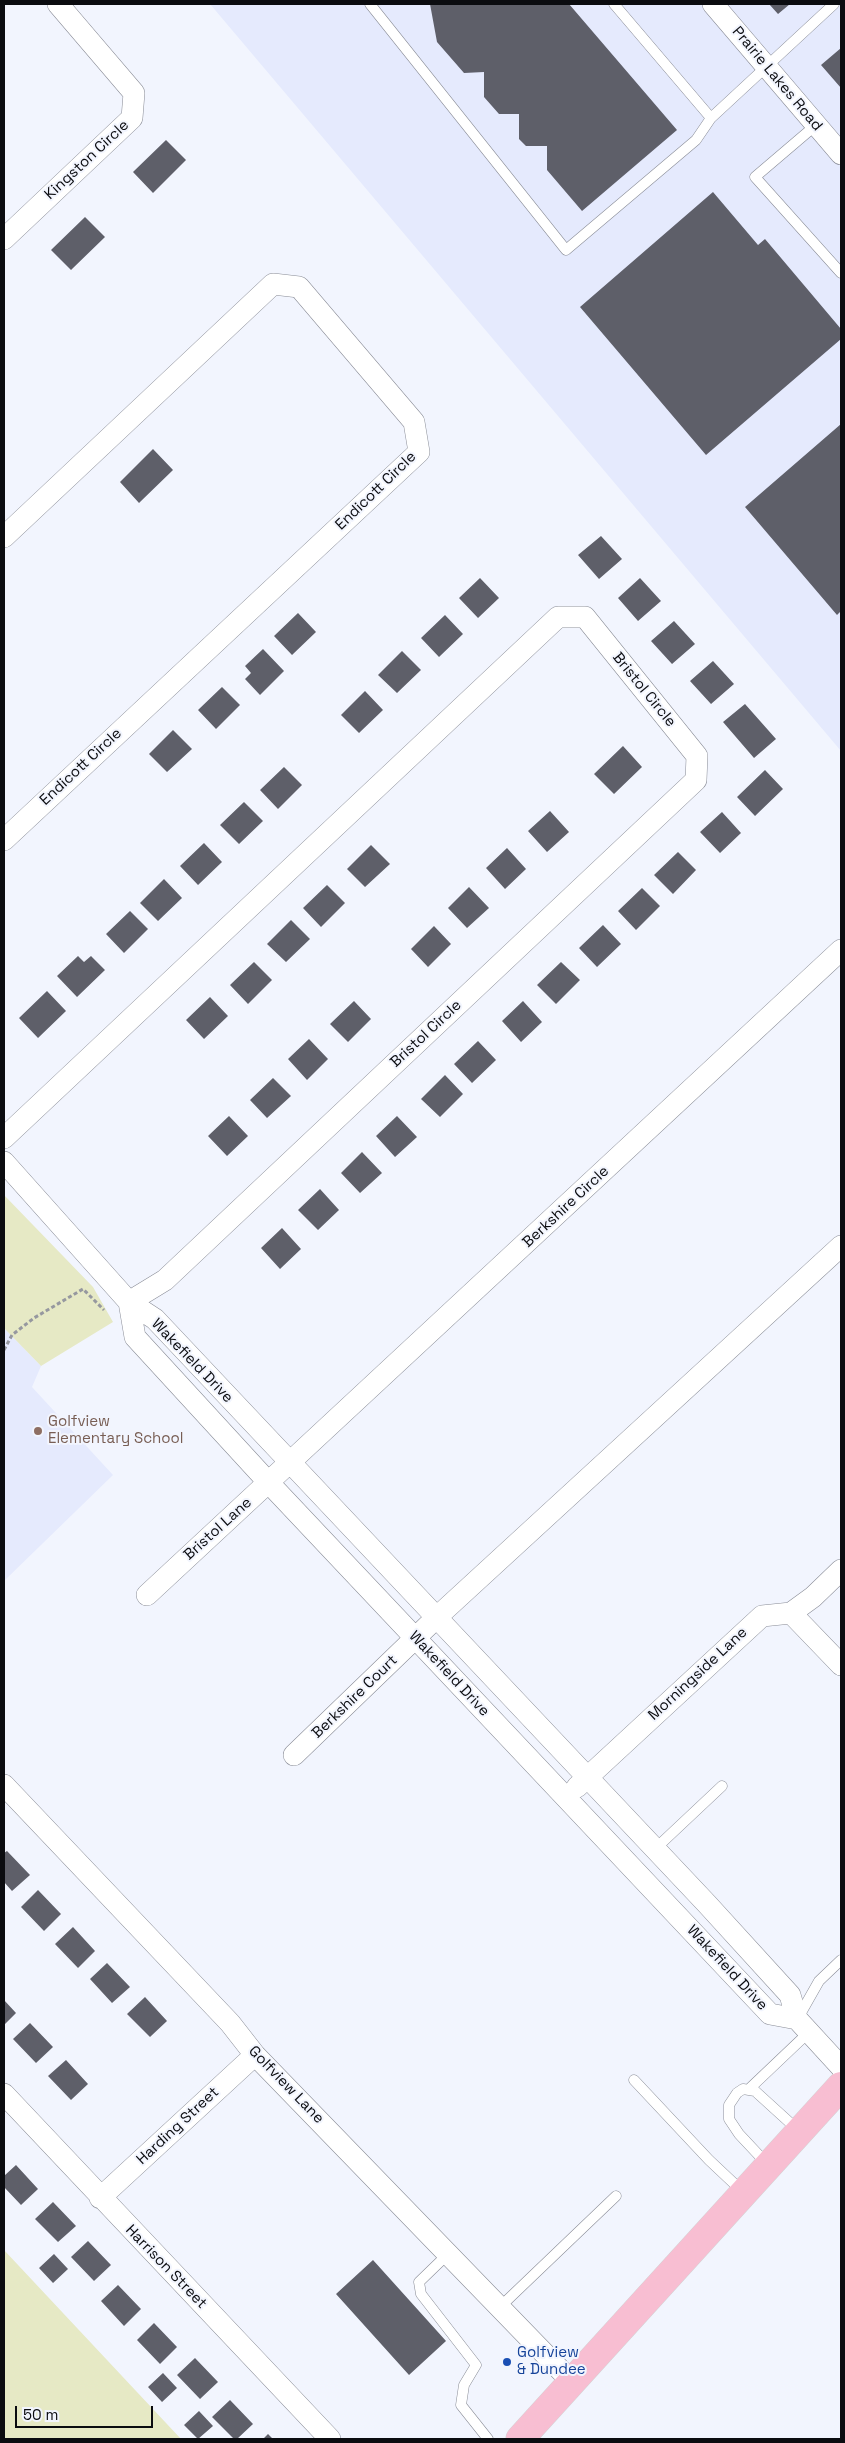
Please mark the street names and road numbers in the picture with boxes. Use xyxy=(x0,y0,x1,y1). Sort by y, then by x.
street label: Prairie Lakes Road xyxy=(728,23,826,135)
street label: Kingston Circle xyxy=(41,116,133,204)
street label: Endicott Circle xyxy=(332,448,420,534)
street label: Bristol Circle xyxy=(608,649,680,731)
street label: Endicott Circle xyxy=(36,725,126,809)
street label: Bristol Circle xyxy=(387,997,465,1071)
street label: Berkshire Circle xyxy=(519,1162,613,1252)
street label: Wakefield Drive xyxy=(147,1315,237,1407)
street label: Bristol Lane xyxy=(180,1494,256,1564)
street label: Morningside Lane xyxy=(645,1624,751,1724)
street label: Wakefield Drive xyxy=(405,1628,493,1720)
street label: Berkshire Court xyxy=(309,1652,401,1742)
street label: Wakefield Drive xyxy=(683,1922,771,2014)
street label: Golfview Lane xyxy=(245,2043,327,2127)
street label: Harding Street xyxy=(133,2083,223,2169)
street label: Harrison Street xyxy=(121,2221,211,2313)

